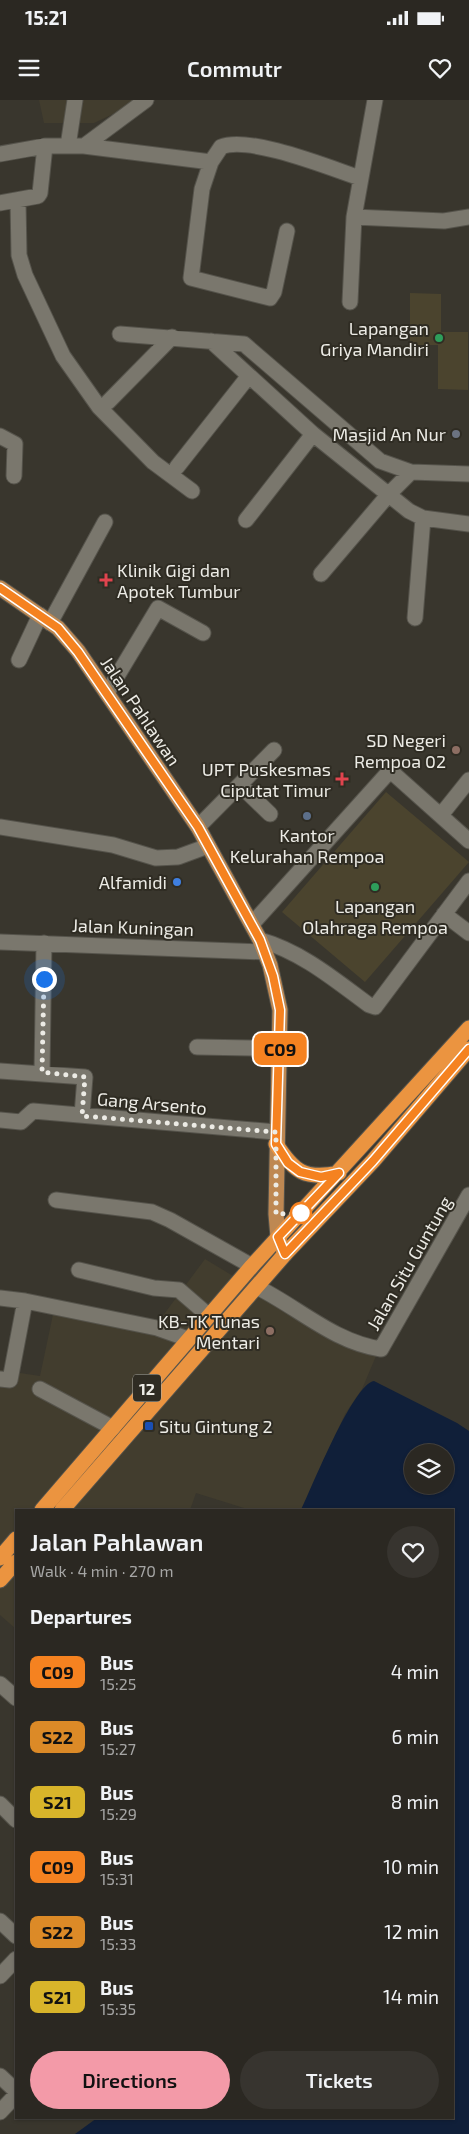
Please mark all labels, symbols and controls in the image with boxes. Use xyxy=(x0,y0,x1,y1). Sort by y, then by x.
text: 15:21 xyxy=(25,6,68,29)
icon: menu xyxy=(15,54,43,82)
icon: heart xyxy=(426,54,454,82)
text: Commutr xyxy=(187,55,282,81)
place label: Lapangan Griya Mandiri xyxy=(320,317,429,360)
marker: Lapangan Griya Mandiri xyxy=(433,332,445,344)
place label: Masjid An Nur xyxy=(332,423,446,445)
marker: Masjid An Nur xyxy=(450,428,462,440)
place label: Klinik Gigi dan Apotek Tumbur xyxy=(117,559,241,602)
marker: Klinik Gigi dan Apotek Tumbur xyxy=(99,573,113,587)
street label: Jalan Pahlawan xyxy=(96,652,186,770)
place label: SD Negeri Rempoa 02 xyxy=(354,729,446,772)
marker: SD Negeri Rempoa 02 xyxy=(450,744,462,756)
place label: UPT Puskesmas Ciputat Timur xyxy=(202,758,331,801)
marker: UPT Puskesmas Ciputat Timur xyxy=(335,772,349,786)
marker: Kantor Kelurahan Rempoa xyxy=(301,810,313,822)
place label: Kantor Kelurahan Rempoa xyxy=(230,824,384,867)
place label: Alfamidi xyxy=(99,871,167,893)
marker: Alfamidi xyxy=(171,876,183,888)
marker: Lapangan Olahraga Rempoa xyxy=(369,881,381,893)
place label: Lapangan Olahraga Rempoa xyxy=(302,895,448,938)
street label: Jalan Kuningan xyxy=(72,914,194,940)
your location xyxy=(32,967,57,992)
line badge: C09 xyxy=(251,1033,309,1065)
text: C09 xyxy=(264,1038,296,1060)
street label: Gang Arsento xyxy=(96,1087,208,1119)
street label: Jalan Situ Guntung xyxy=(362,1192,456,1334)
unlabelled marker xyxy=(290,1202,312,1224)
place label: KB-TK Tunas Mentari xyxy=(158,1310,260,1353)
marker: KB-TK Tunas Mentari xyxy=(264,1325,276,1337)
road number: 12 xyxy=(133,1375,161,1402)
place label: Situ Gintung 2 xyxy=(159,1415,273,1437)
marker: Situ Gintung 2 xyxy=(143,1420,155,1432)
map controls xyxy=(404,1444,454,1494)
button: layers xyxy=(404,1444,454,1494)
button: heart xyxy=(387,1526,439,1578)
text: Jalan Pahlawan xyxy=(30,1527,204,1556)
text: Walk · 4 min · 270 m xyxy=(30,1561,173,1580)
text: Departures xyxy=(30,1605,132,1628)
text: Bus xyxy=(100,1651,134,1674)
text: 4 min xyxy=(391,1660,439,1683)
text: C09 xyxy=(41,1661,74,1683)
text: 15:25 xyxy=(100,1674,136,1693)
text: Bus xyxy=(100,1716,134,1739)
text: 6 min xyxy=(391,1725,439,1748)
text: S22 xyxy=(42,1726,73,1748)
text: 15:27 xyxy=(100,1739,136,1758)
text: Bus xyxy=(100,1781,134,1804)
text: 8 min xyxy=(391,1790,439,1813)
text: S21 xyxy=(43,1791,72,1813)
text: 15:29 xyxy=(100,1804,137,1823)
text: Bus xyxy=(100,1846,134,1869)
text: 10 min xyxy=(383,1855,439,1878)
text: C09 xyxy=(41,1856,74,1878)
text: 15:31 xyxy=(100,1869,134,1888)
text: Bus xyxy=(100,1911,134,1934)
text: 12 min xyxy=(384,1920,439,1943)
text: S22 xyxy=(42,1921,73,1943)
text: 15:33 xyxy=(100,1934,137,1953)
text: Bus xyxy=(100,1976,134,1999)
text: 14 min xyxy=(383,1985,439,2008)
text: S21 xyxy=(43,1986,72,2008)
text: 15:35 xyxy=(100,1999,136,2018)
button: Directions xyxy=(30,2051,230,2109)
button: Tickets xyxy=(240,2051,439,2109)

